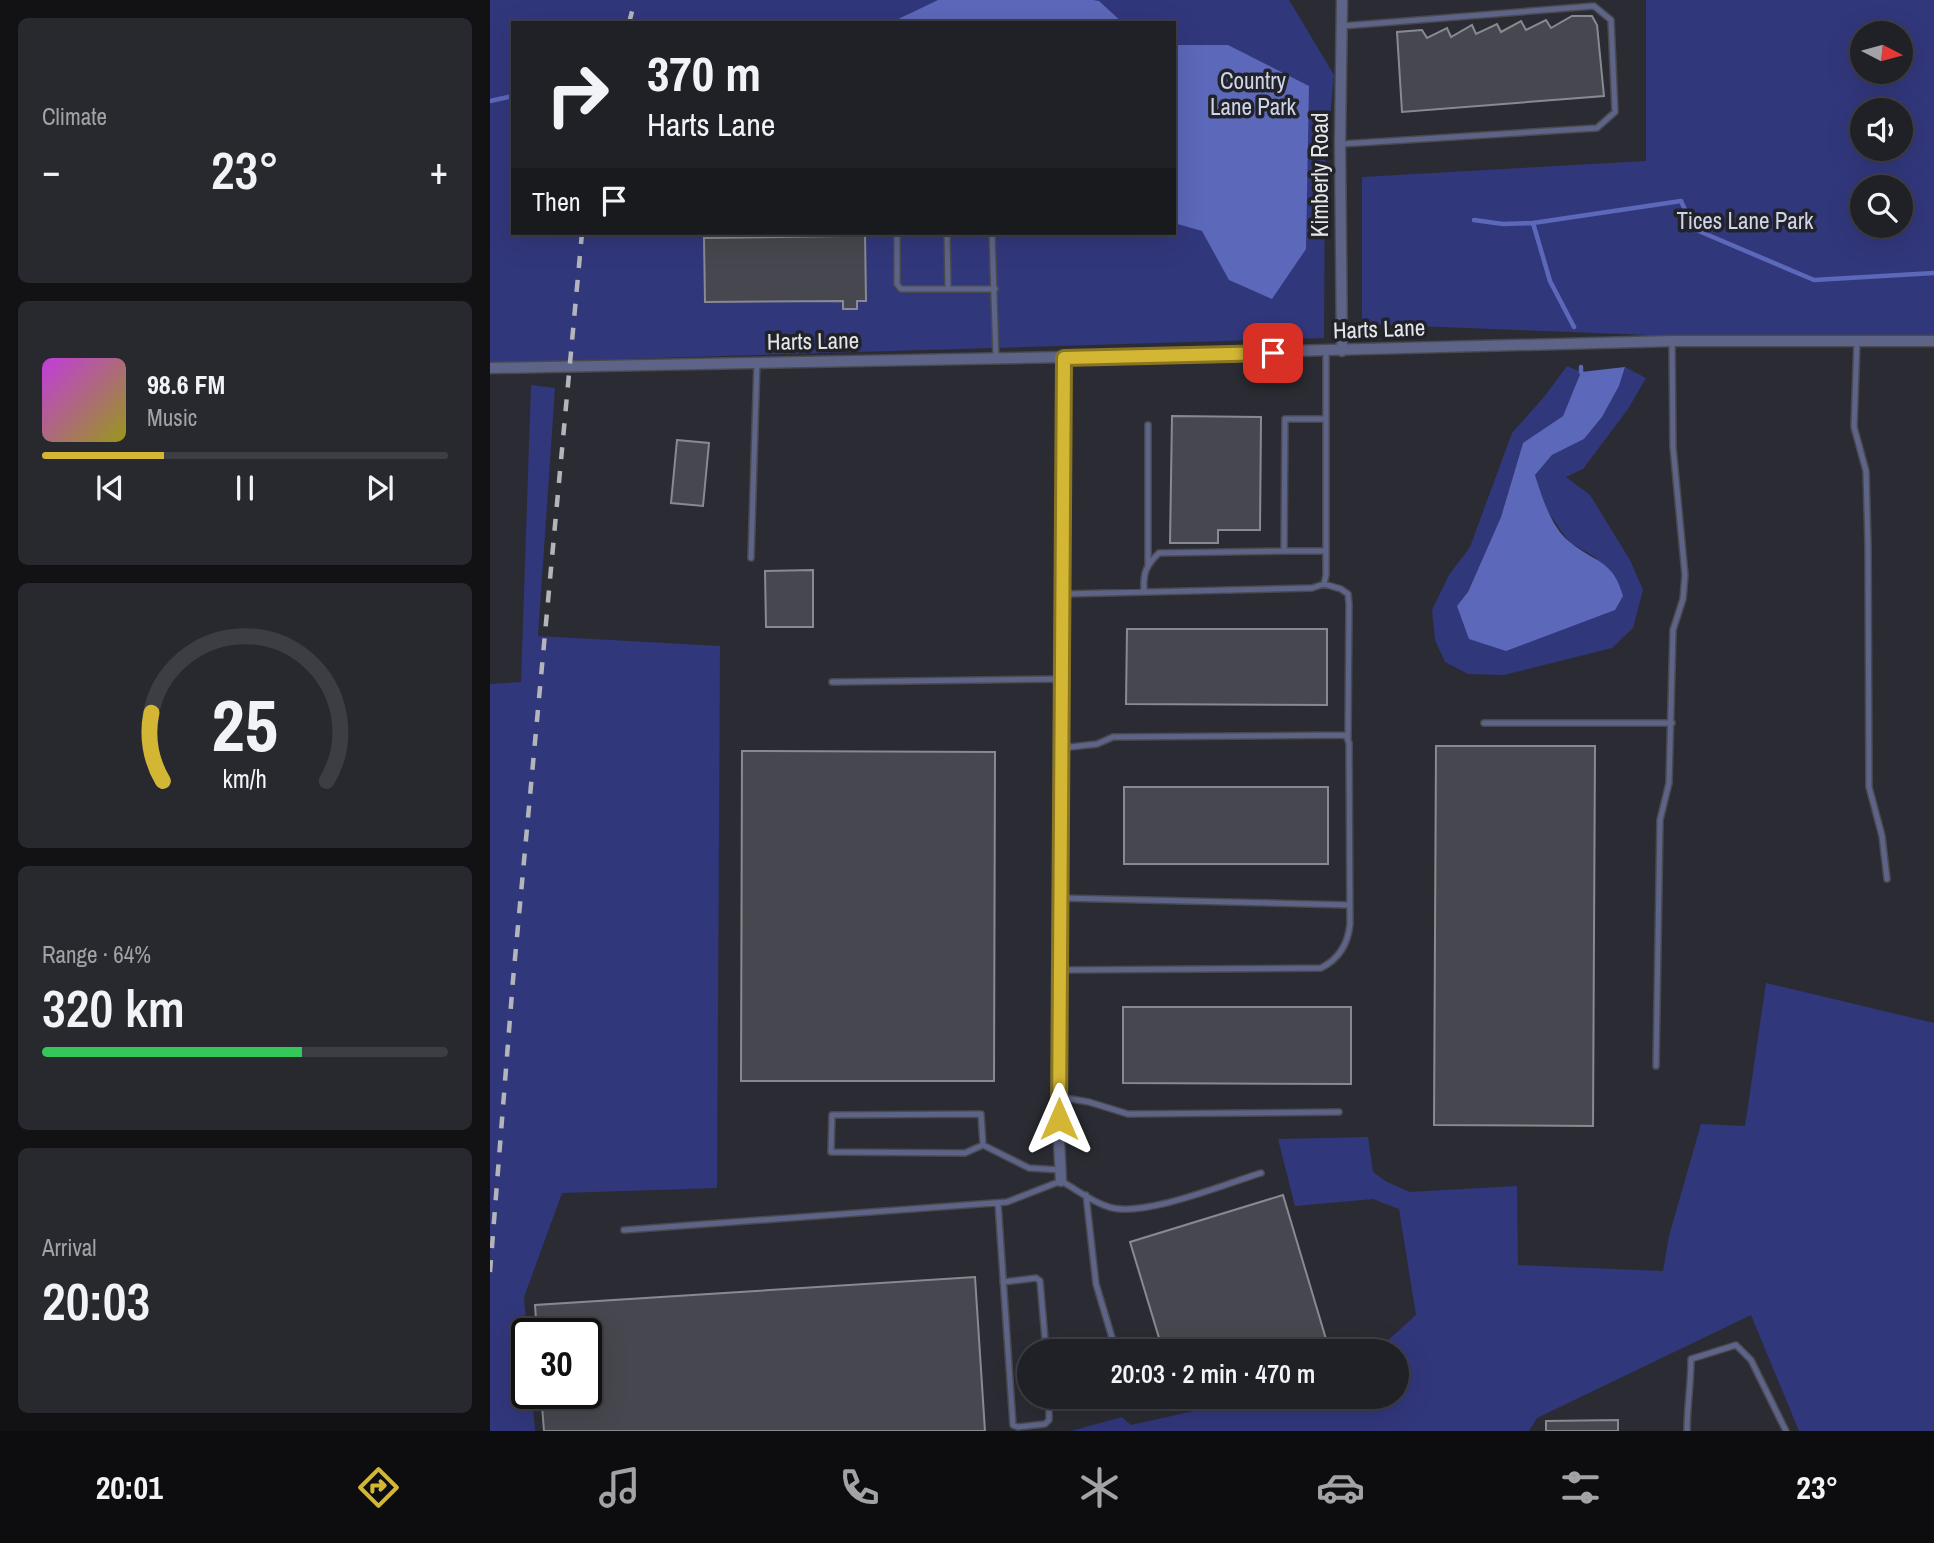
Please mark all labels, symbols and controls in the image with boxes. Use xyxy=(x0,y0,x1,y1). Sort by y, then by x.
north arrow xyxy=(1850,21,1913,84)
map controls xyxy=(1850,21,1913,238)
text: 370 m xyxy=(647,40,761,106)
icon: right xyxy=(532,49,623,140)
park label: Country Lane Park xyxy=(1210,65,1297,122)
button: sound xyxy=(1850,98,1913,161)
text: Climate xyxy=(42,101,107,132)
text: Harts Lane xyxy=(647,103,775,146)
street label: Kimberly Road xyxy=(1304,113,1335,237)
text: 23° xyxy=(211,135,279,205)
text: − xyxy=(42,145,60,196)
text: + xyxy=(430,145,448,196)
button: search xyxy=(1850,175,1913,238)
icon: arrive xyxy=(595,182,633,220)
text: Then xyxy=(532,184,581,219)
park label: Tices Lane Park xyxy=(1677,205,1814,236)
street label: Harts Lane xyxy=(1332,311,1426,346)
pin xyxy=(1243,323,1303,383)
street label: Harts Lane xyxy=(767,324,859,357)
icon: arrive xyxy=(1254,334,1292,372)
text: 98.6 FM xyxy=(147,367,225,402)
text: Music xyxy=(147,402,197,433)
icon: previous xyxy=(91,469,129,507)
icon: pause xyxy=(226,469,264,507)
icon: next xyxy=(361,469,399,507)
text: 25 xyxy=(212,677,278,775)
text: km/h xyxy=(223,762,267,796)
text: Range · 64% xyxy=(42,939,151,970)
text: 320 km xyxy=(42,973,185,1043)
position arrow xyxy=(1022,1082,1096,1156)
text: Arrival xyxy=(42,1232,97,1263)
text: 20:03 xyxy=(42,1266,150,1336)
speed limit sign: 30 xyxy=(511,1318,602,1409)
text: 20:03 · 2 min · 470 m xyxy=(1111,1356,1315,1391)
icon: directions xyxy=(354,1463,403,1512)
icon: music xyxy=(595,1463,644,1512)
icon: phone xyxy=(835,1463,884,1512)
icon: climate xyxy=(1075,1463,1124,1512)
icon: car xyxy=(1316,1463,1365,1512)
icon: filters xyxy=(1556,1463,1605,1512)
text: 20:01 xyxy=(96,1466,163,1509)
text: 23° xyxy=(1796,1466,1838,1509)

